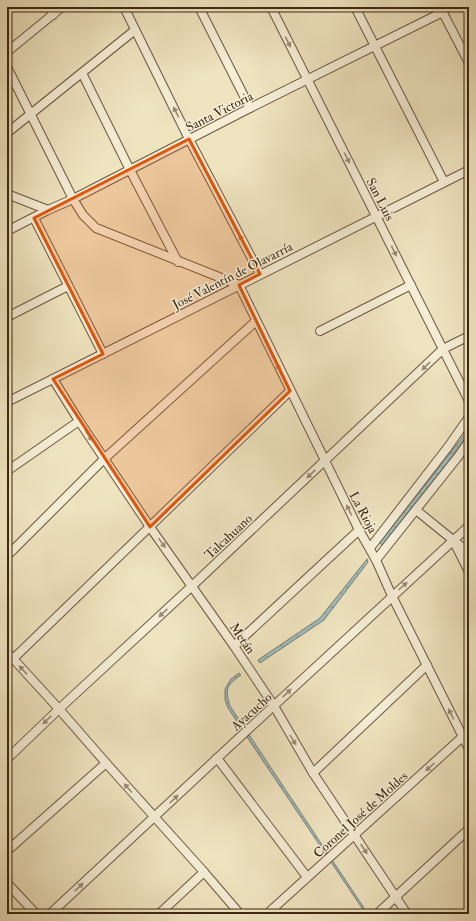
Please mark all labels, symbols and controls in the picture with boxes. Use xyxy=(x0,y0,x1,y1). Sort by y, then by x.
one-way arrow xyxy=(285,36,292,48)
street label: Santa Victoria xyxy=(183,88,256,136)
one-way arrow xyxy=(173,106,179,118)
one-way arrow xyxy=(344,152,350,164)
street label: San Luis xyxy=(363,175,398,224)
one-way arrow xyxy=(239,234,245,246)
street label: José Valentín de Olavarría xyxy=(169,238,296,314)
one-way arrow xyxy=(391,245,397,257)
one-way arrow xyxy=(421,361,431,371)
one-way arrow xyxy=(276,363,282,374)
one-way arrow xyxy=(85,431,93,441)
one-way arrow xyxy=(306,469,316,479)
street label: La Rioja xyxy=(346,489,381,537)
one-way arrow xyxy=(346,505,352,516)
street label: Talcahuano xyxy=(202,511,256,563)
one-way arrow xyxy=(158,538,166,549)
one-way arrow xyxy=(398,581,408,591)
one-way arrow xyxy=(158,608,169,617)
street label: Metán xyxy=(226,620,258,657)
one-way arrow xyxy=(19,665,28,675)
street label: Ayacucho xyxy=(227,689,276,736)
one-way arrow xyxy=(282,689,293,698)
one-way arrow xyxy=(448,708,455,720)
one-way arrow xyxy=(42,715,52,725)
one-way arrow xyxy=(290,734,297,746)
one-way arrow xyxy=(425,762,435,772)
street label: Coronel José de Moldes xyxy=(310,768,412,861)
one-way arrow xyxy=(124,783,133,793)
one-way arrow xyxy=(169,794,179,804)
one-way arrow xyxy=(360,844,368,854)
one-way arrow xyxy=(74,883,84,892)

